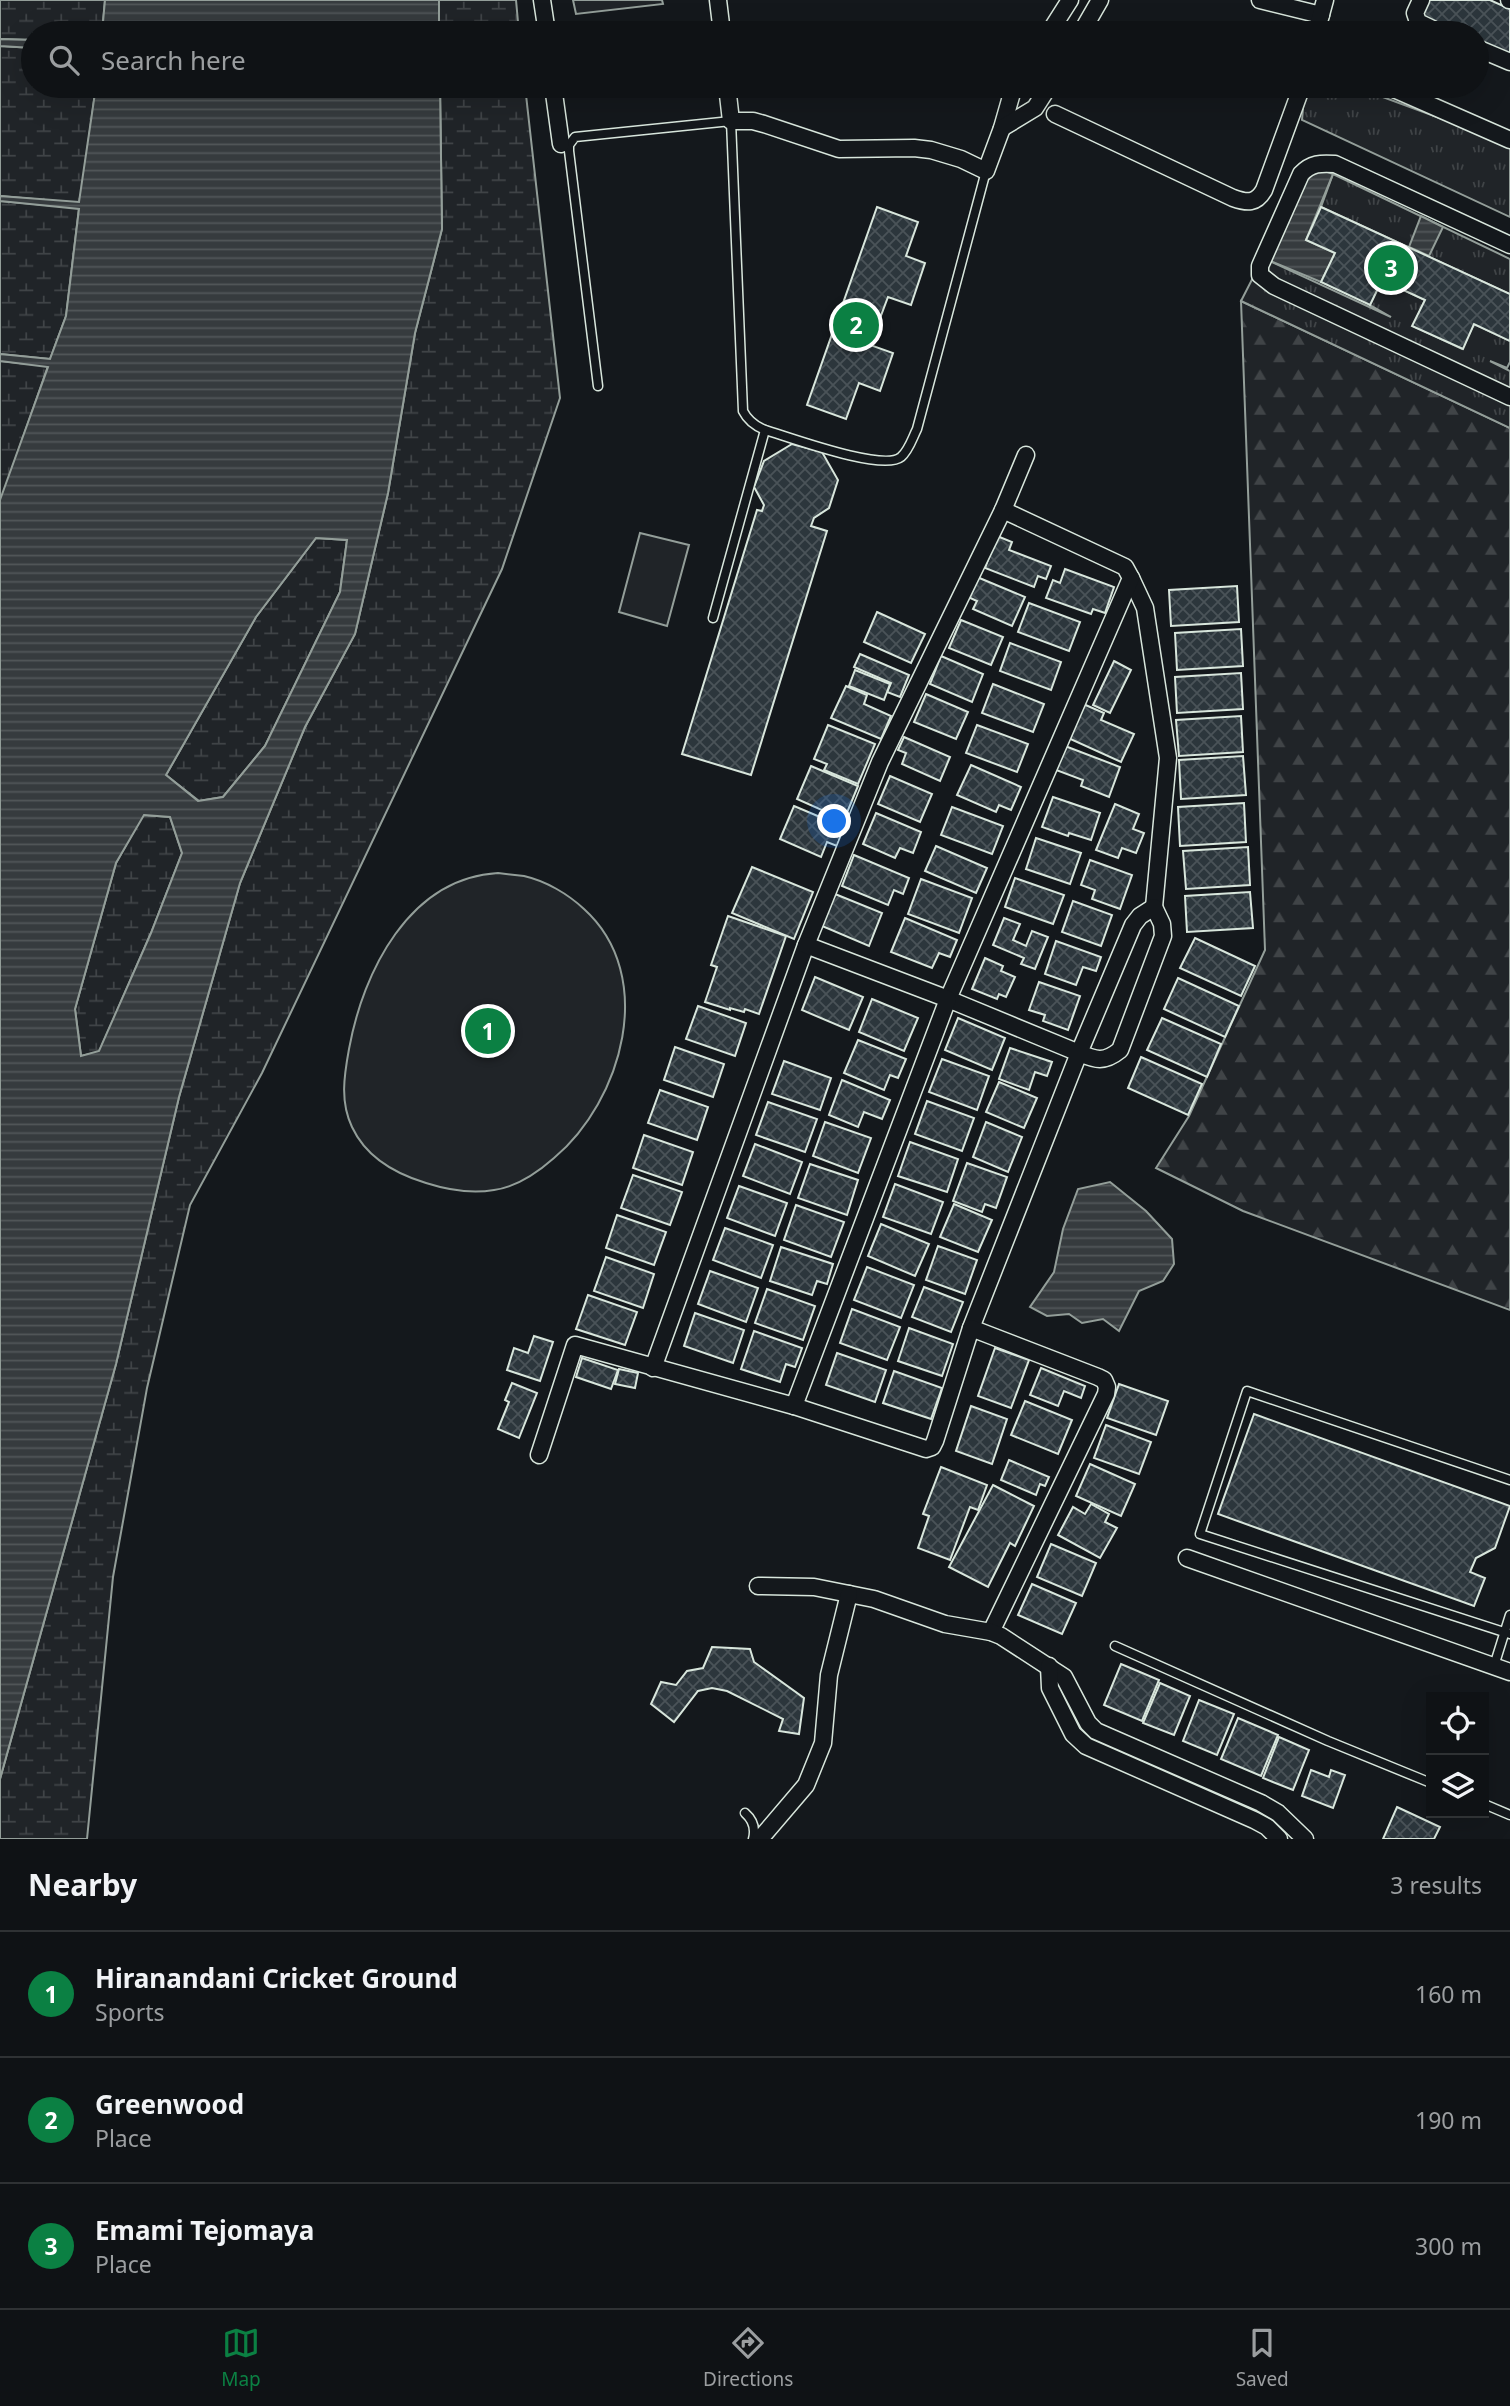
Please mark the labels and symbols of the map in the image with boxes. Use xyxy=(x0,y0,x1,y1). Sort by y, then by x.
pin: 3 xyxy=(1368,242,1414,294)
pin: 2 xyxy=(833,299,879,351)
your location xyxy=(817,804,851,838)
pin: 1 xyxy=(465,1005,511,1057)

